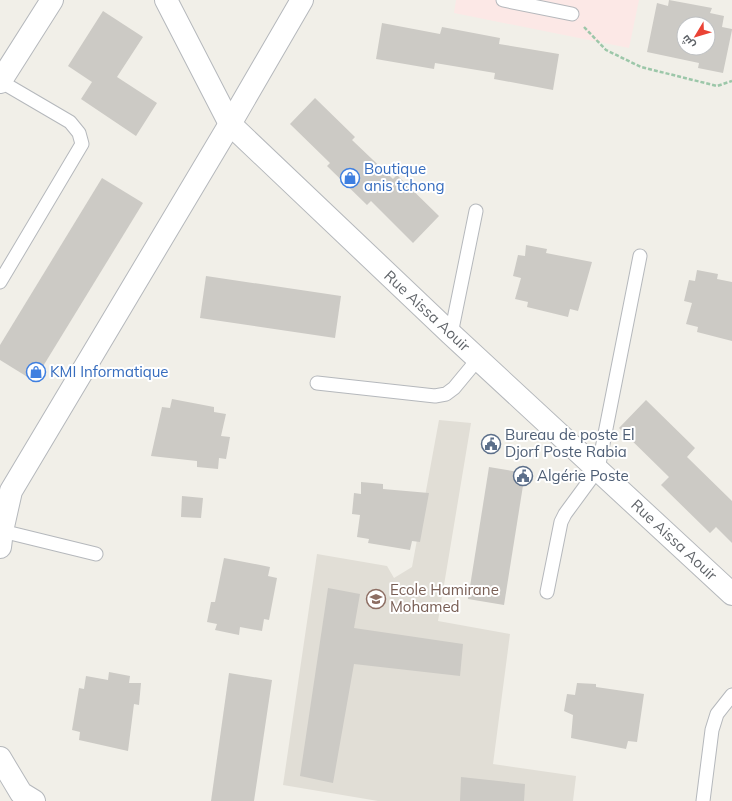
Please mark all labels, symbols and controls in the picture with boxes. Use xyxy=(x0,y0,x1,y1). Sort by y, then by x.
north arrow xyxy=(676,16,716,56)
text: ش xyxy=(678,32,698,52)
place label: Boutique anis tchong xyxy=(364,159,445,195)
shop icon: Boutique anis tchong xyxy=(339,167,361,189)
street label: Rue Aissa Aouir xyxy=(380,266,475,356)
shop icon: KMI Informatique xyxy=(25,361,47,383)
place label: KMI Informatique xyxy=(50,362,169,381)
place label: Bureau de poste El Djorf Poste Rabia xyxy=(505,425,635,461)
public building icon: Bureau de poste El Djorf Poste Rabia xyxy=(480,433,502,455)
public building icon: Algérie Poste xyxy=(512,465,534,487)
place label: Algérie Poste xyxy=(537,466,629,485)
street label: Rue Aissa Aouir xyxy=(627,495,722,585)
place label: Ecole Hamirane Mohamed xyxy=(390,580,499,616)
school or university icon: Ecole Hamirane Mohamed xyxy=(365,588,387,610)

